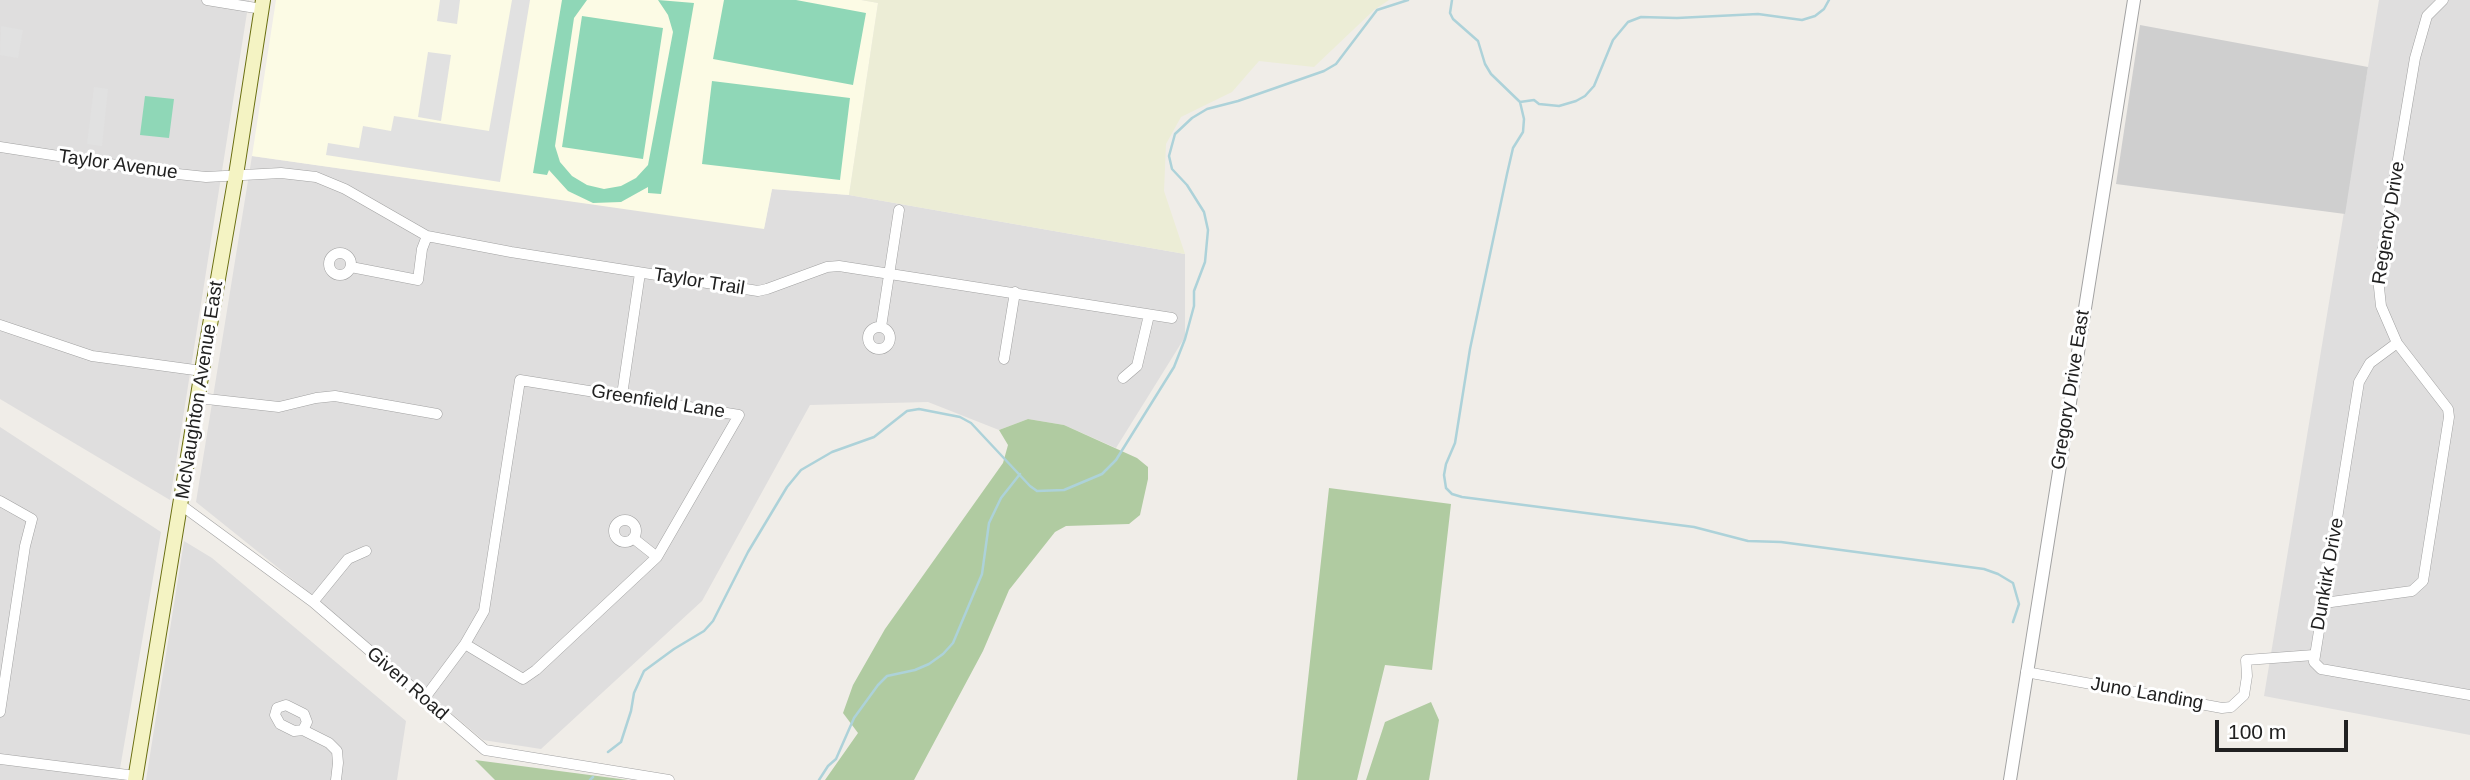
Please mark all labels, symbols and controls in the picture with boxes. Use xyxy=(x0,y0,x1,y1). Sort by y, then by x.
street label: Taylor Avenue xyxy=(57,145,179,185)
street label: Regency Drive xyxy=(2368,160,2410,286)
street label: Taylor Trail xyxy=(652,264,746,300)
street label: McNaughton Avenue East xyxy=(172,279,228,501)
street label: Gregory Drive East xyxy=(2047,308,2095,472)
street label: Greenfield Lane xyxy=(589,380,727,424)
street label: Dunkirk Drive xyxy=(2307,516,2349,632)
street label: Given Road xyxy=(362,642,452,726)
street label: Juno Landing xyxy=(2089,673,2205,715)
scale bar xyxy=(2218,706,2351,750)
text: 100 m xyxy=(2228,720,2286,743)

